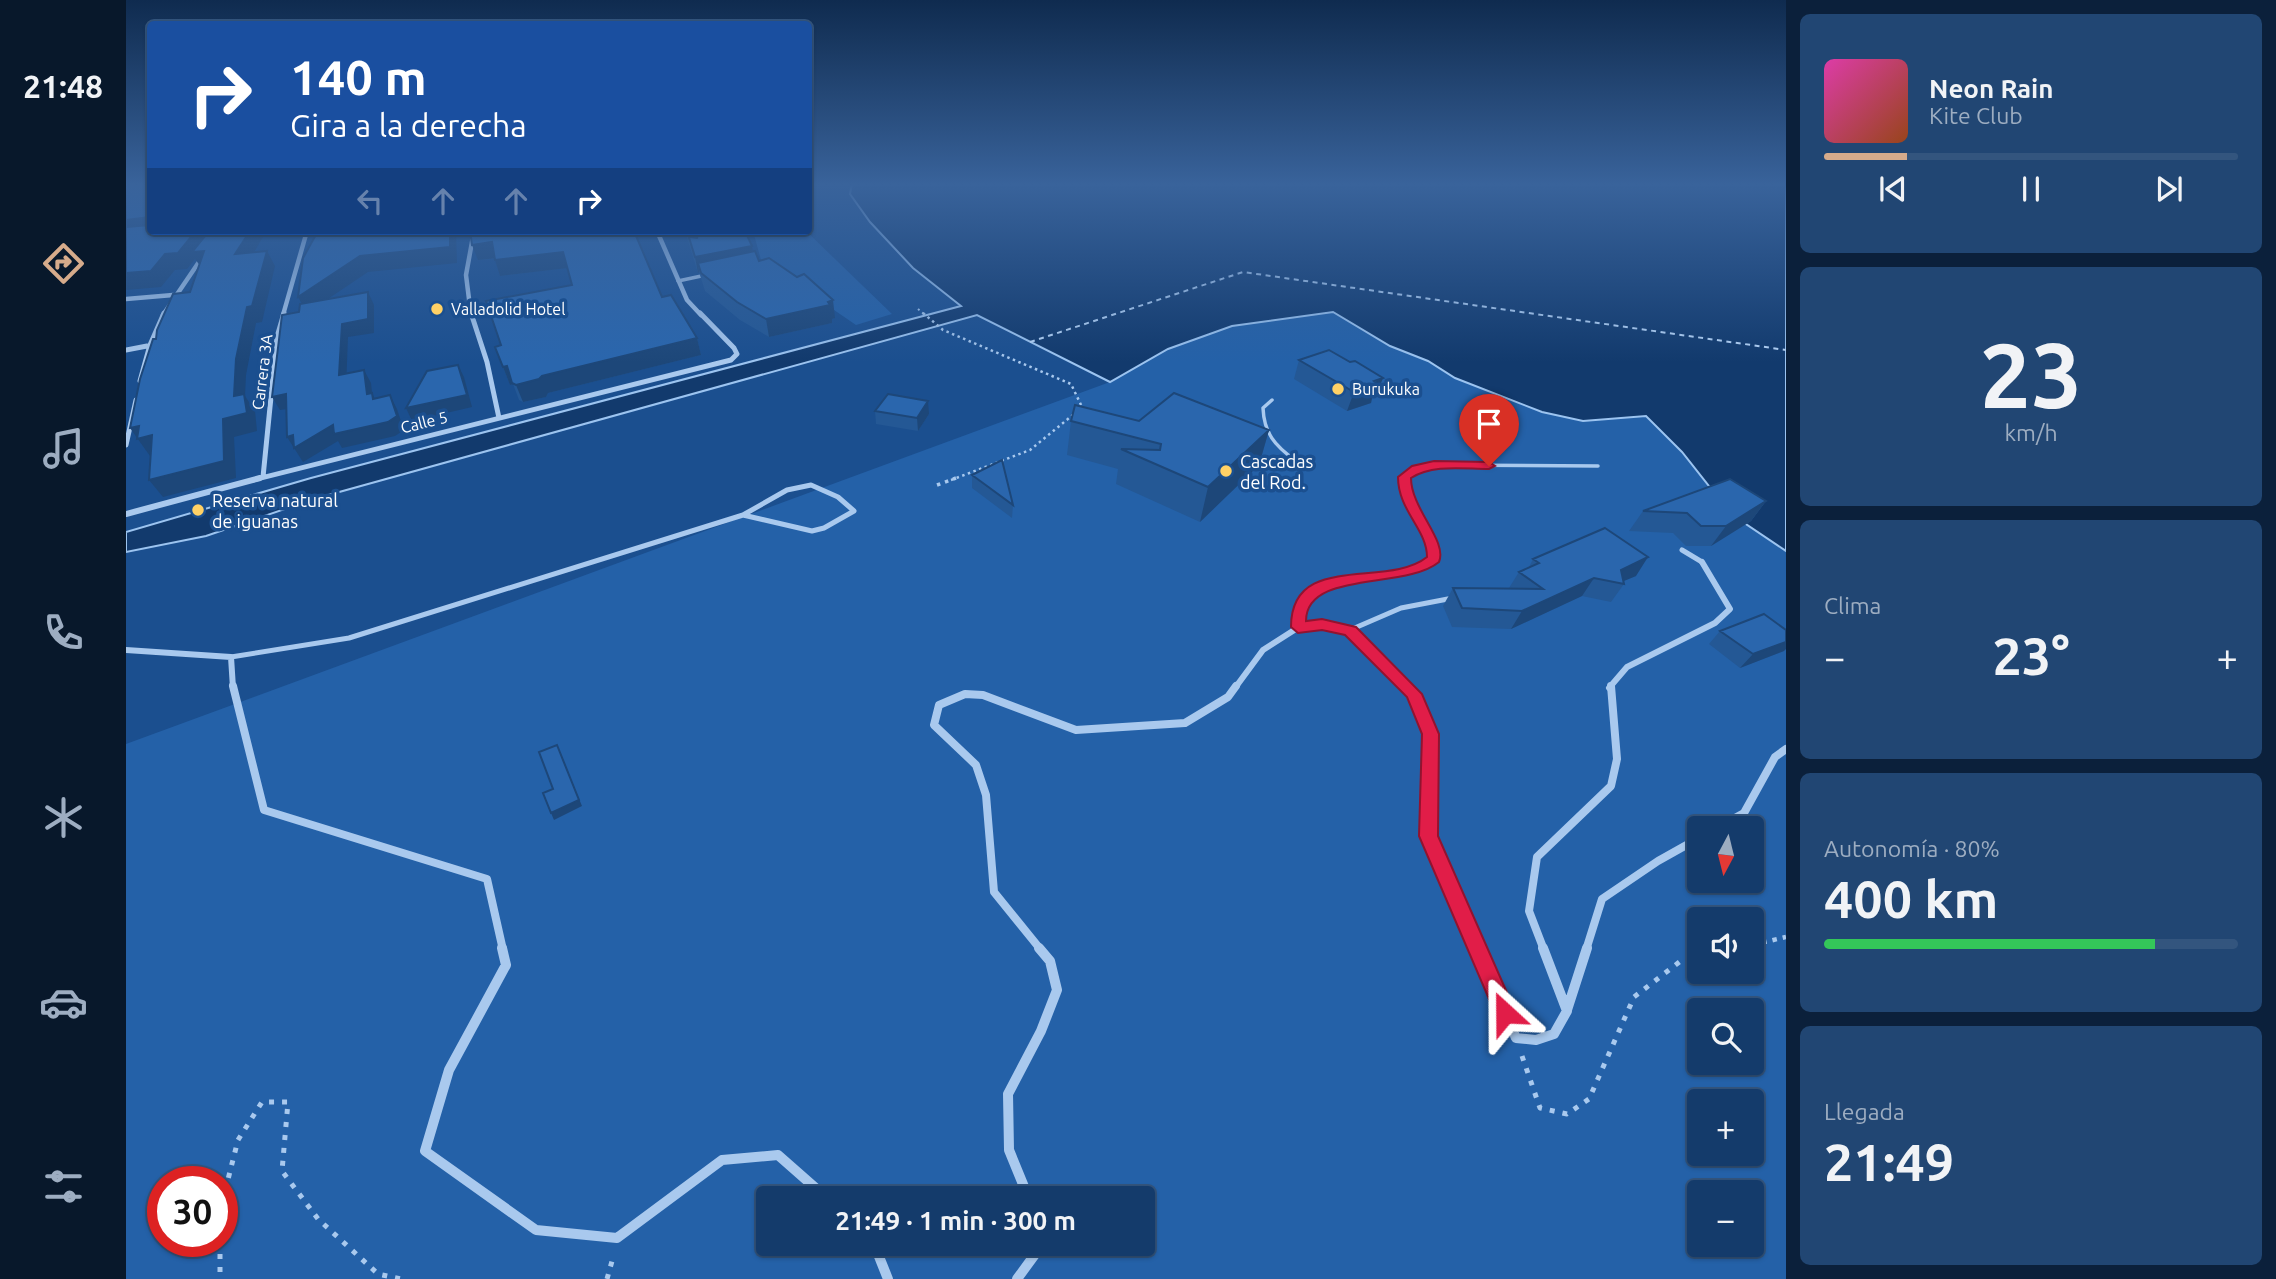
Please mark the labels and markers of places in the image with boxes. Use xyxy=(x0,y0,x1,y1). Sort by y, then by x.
place label: Valladolid Hotel xyxy=(451,300,565,318)
marker: Valladolid Hotel xyxy=(429,301,445,317)
place label: Burukuka xyxy=(1352,380,1420,398)
marker: Burukuka xyxy=(1330,381,1346,397)
pin xyxy=(1459,394,1519,466)
place label: Cascadas del Rod. xyxy=(1240,451,1313,492)
marker: Cascadas del Rod. xyxy=(1218,463,1234,479)
place label: Reserva natural de iguanas xyxy=(212,490,338,531)
marker: Reserva natural de iguanas xyxy=(190,502,206,518)

